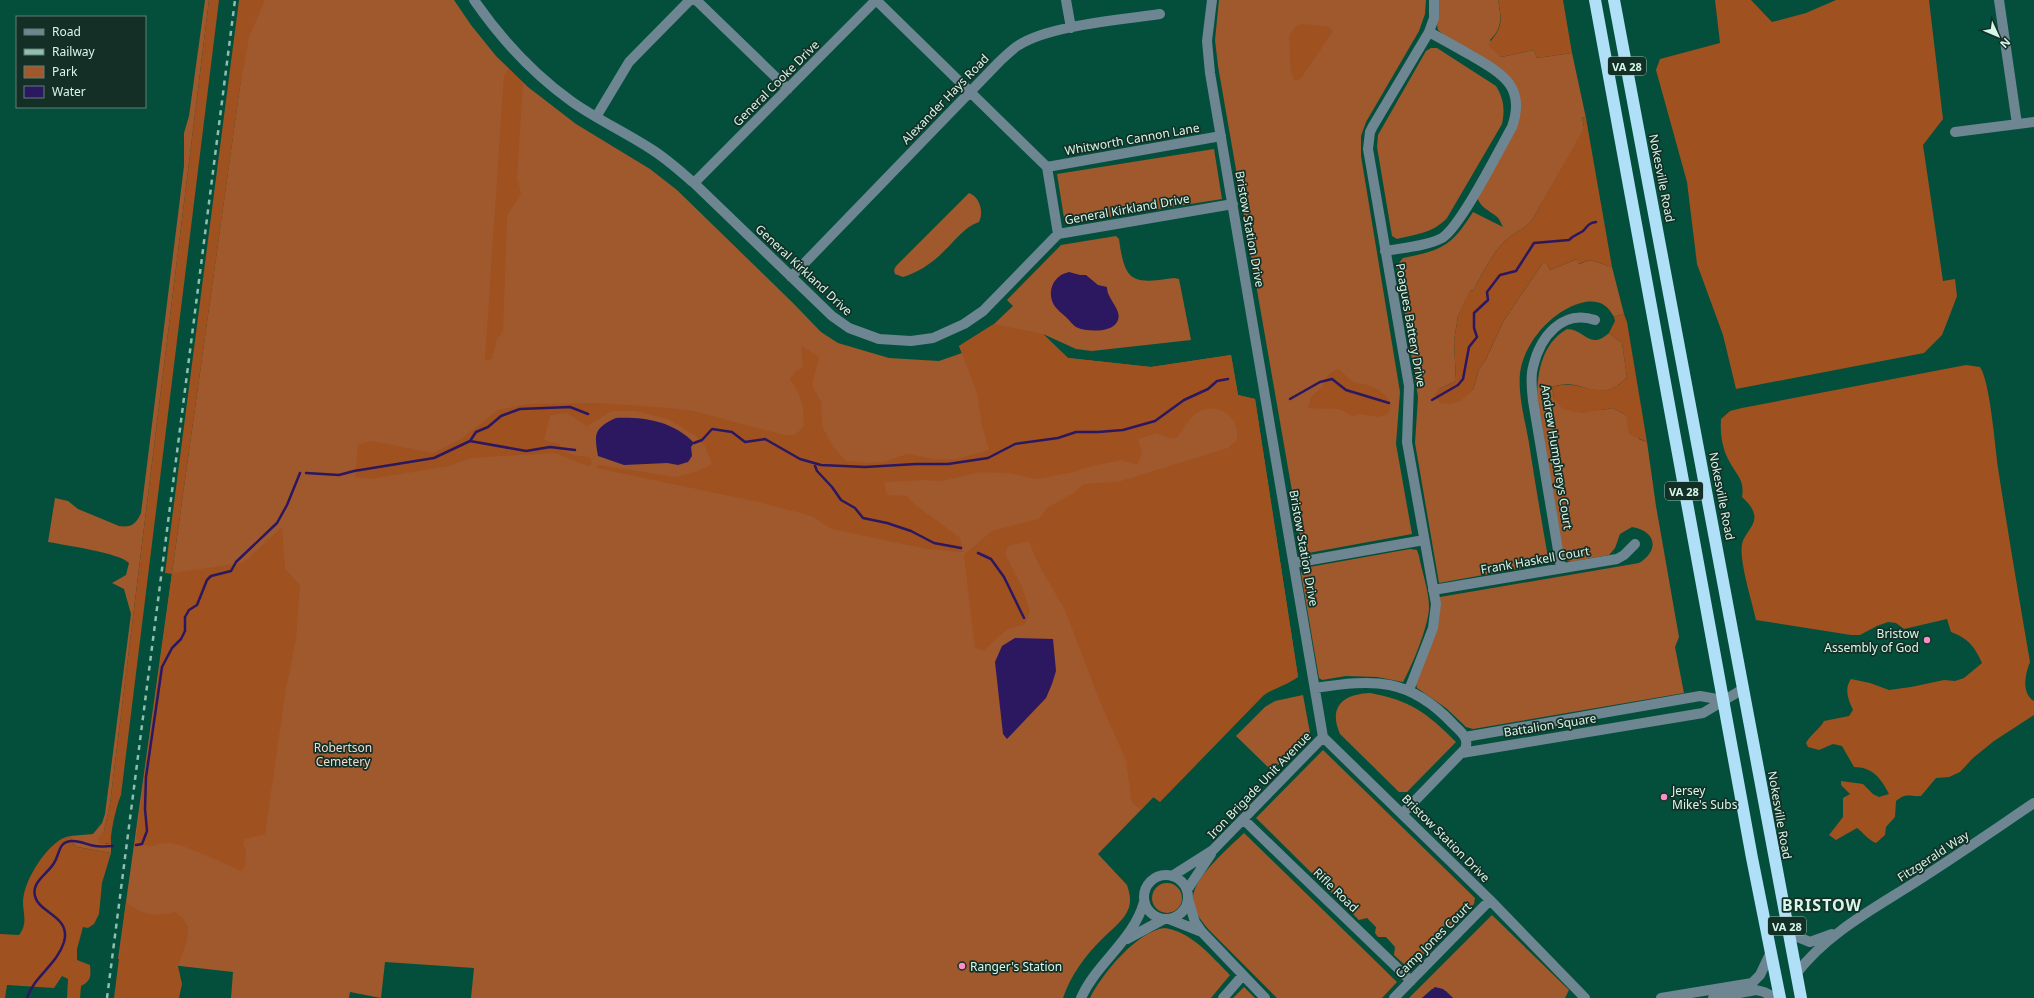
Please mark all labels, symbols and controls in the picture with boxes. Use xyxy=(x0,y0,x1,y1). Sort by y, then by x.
legend xyxy=(16,16,146,108)
north arrow xyxy=(1978,16,2018,56)
text: Road xyxy=(52,23,81,40)
text: N xyxy=(1997,35,2014,52)
street label: General Cooke Drive xyxy=(729,36,823,130)
text: Railway xyxy=(52,43,96,60)
street label: Alexander Hays Road xyxy=(897,50,993,148)
road number: VA 28 xyxy=(1608,57,1646,75)
text: Park xyxy=(52,63,78,80)
text: Water xyxy=(52,83,86,100)
street label: Whitworth Cannon Lane xyxy=(1063,119,1201,159)
street label: Nokesville Road xyxy=(1645,132,1679,224)
street label: Bristow Station Drive xyxy=(1231,169,1269,289)
street label: General Kirkland Drive xyxy=(1063,190,1191,228)
street label: General Kirkland Drive xyxy=(752,221,856,320)
street label: Poagues Battery Drive xyxy=(1392,262,1430,389)
street label: Andrew Humphreys Court xyxy=(1537,383,1577,531)
street label: Nokesville Road xyxy=(1705,450,1739,542)
road number: VA 28 xyxy=(1665,482,1703,500)
street label: Bristow Station Drive xyxy=(1285,488,1323,608)
street label: Frank Haskell Court xyxy=(1479,542,1591,578)
place label: Bristow Assembly of God xyxy=(1824,625,1920,656)
marker: Bristow Assembly of God xyxy=(1922,635,1932,645)
street label: Battalion Square xyxy=(1502,709,1598,741)
street label: Iron Brigade Unit Avenue xyxy=(1203,728,1315,842)
park label: Robertson Cemetery xyxy=(314,739,372,770)
street label: Nokesville Road xyxy=(1764,769,1796,861)
place label: Jersey Mike's Subs xyxy=(1671,782,1738,813)
street label: Bristow Station Drive xyxy=(1398,790,1494,886)
marker: Jersey Mike's Subs xyxy=(1659,792,1669,802)
street label: Fitzgerald Way xyxy=(1894,826,1973,886)
street label: Rifle Road xyxy=(1310,864,1362,916)
district label: BRISTOW xyxy=(1782,894,1862,916)
street label: Camp Jones Court xyxy=(1391,898,1475,982)
road number: VA 28 xyxy=(1768,917,1806,935)
place label: Ranger's Station xyxy=(970,958,1062,975)
marker: Ranger's Station xyxy=(957,961,967,971)

